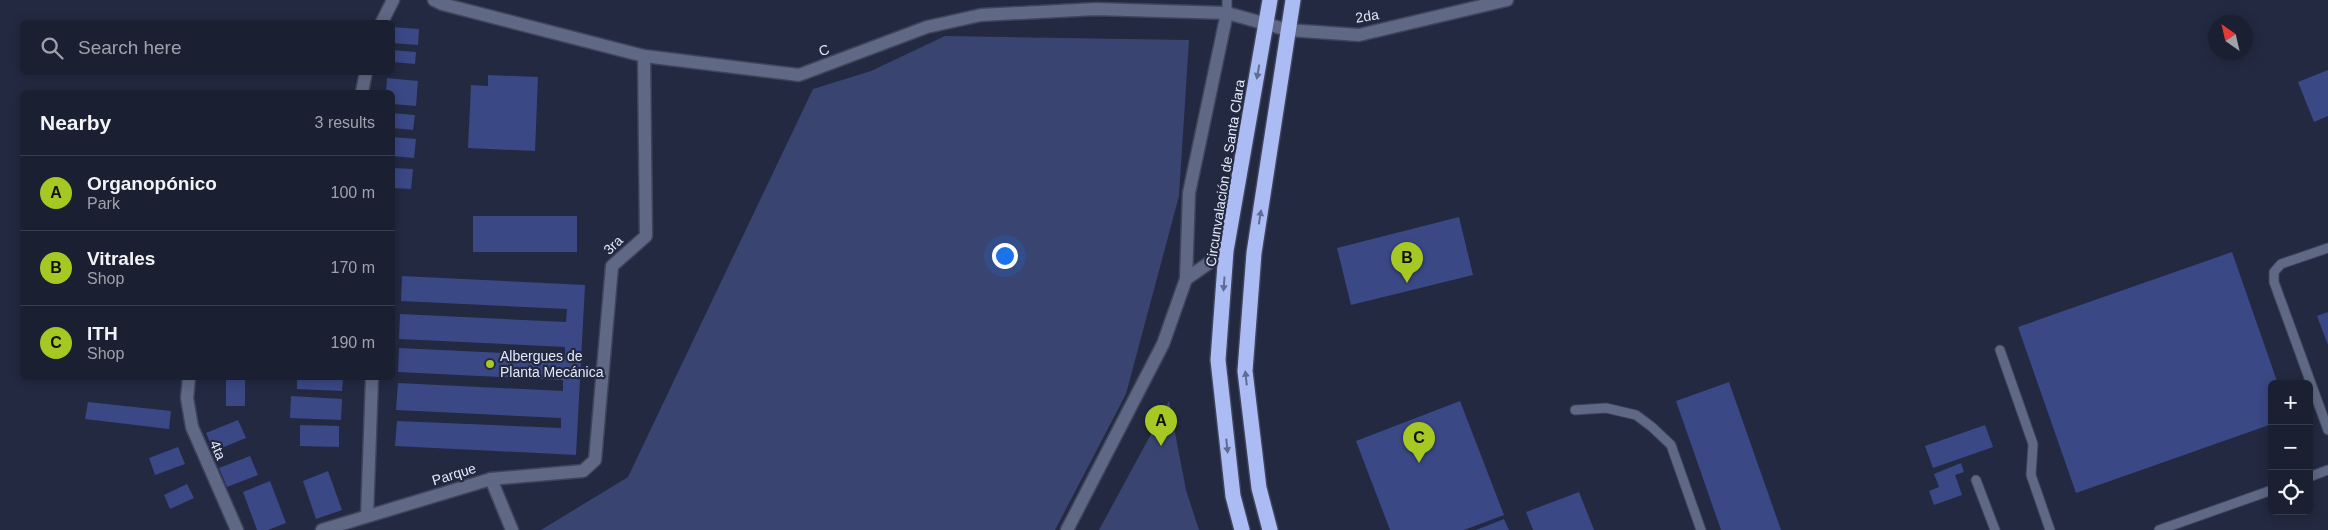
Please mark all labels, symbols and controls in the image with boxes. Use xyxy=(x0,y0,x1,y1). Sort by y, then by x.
street label: 2da xyxy=(1354,6,1380,26)
north arrow xyxy=(2208,15,2253,60)
search box xyxy=(20,20,395,75)
icon: search xyxy=(38,34,66,62)
text: Search here xyxy=(78,37,182,58)
street label: C xyxy=(816,41,832,59)
one-way arrow xyxy=(1253,64,1261,80)
street label: Circunvalación de Santa Clara xyxy=(1202,78,1248,268)
text: Nearby xyxy=(40,111,111,134)
text: 3 results xyxy=(315,114,375,131)
text: Organopónico xyxy=(87,173,217,194)
text: A xyxy=(50,184,62,201)
text: 100 m xyxy=(331,184,375,201)
text: Park xyxy=(87,195,120,212)
one-way arrow xyxy=(1256,208,1264,224)
street label: 3ra xyxy=(600,232,626,258)
pin: B xyxy=(1391,242,1423,283)
your location xyxy=(992,243,1018,269)
text: Vitrales xyxy=(87,248,155,269)
text: B xyxy=(50,259,62,276)
text: 170 m xyxy=(331,259,375,276)
text: Shop xyxy=(87,270,124,287)
one-way arrow xyxy=(1220,276,1228,292)
text: ITH xyxy=(87,323,118,344)
text: C xyxy=(50,334,62,351)
text: 190 m xyxy=(331,334,375,351)
text: Shop xyxy=(87,345,124,362)
place label: Albergues de Planta Mecánica xyxy=(500,348,604,380)
marker: Albergues de Planta Mecánica xyxy=(484,358,496,370)
one-way arrow xyxy=(1242,370,1250,386)
map controls xyxy=(2268,380,2313,515)
button: + xyxy=(2268,380,2313,425)
pin: A xyxy=(1145,405,1177,446)
pin: C xyxy=(1403,422,1435,463)
button: − xyxy=(2268,425,2313,470)
street label: 4ta xyxy=(207,438,229,462)
one-way arrow xyxy=(1224,438,1232,454)
street label: Parque xyxy=(430,460,478,488)
button: locate xyxy=(2268,470,2313,515)

